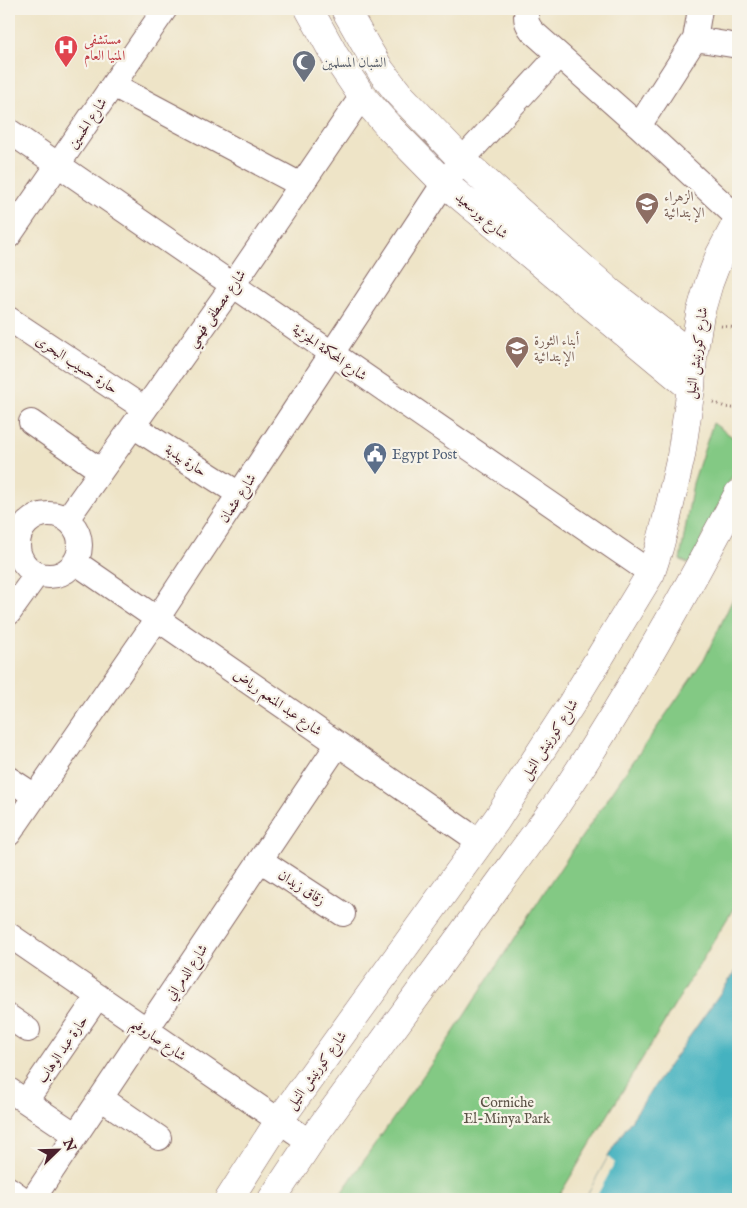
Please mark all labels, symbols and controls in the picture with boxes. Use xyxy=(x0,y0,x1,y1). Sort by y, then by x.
place label: مستشفى المنيا العام xyxy=(84,31,125,68)
hospital icon: مستشفى المنيا العام xyxy=(53,34,79,68)
mosque icon: الشبان المسلمين xyxy=(291,49,317,83)
place label: الشبان المسلمين xyxy=(322,54,386,72)
street label: شارع الحسين xyxy=(64,95,113,154)
street label: شارع بورسعيد xyxy=(450,188,512,245)
place label: الزهراء الإبتدائية xyxy=(664,188,705,223)
school or university icon: الزهراء الإبتدائية xyxy=(634,191,660,225)
street label: شارع مصطفى فهمي xyxy=(183,266,253,353)
street label: شارع كورنيش النيل xyxy=(682,306,714,400)
street label: شارع المحكمة الجزئية xyxy=(287,320,370,387)
place label: أبناء الثورة الإبتدائية xyxy=(534,330,580,367)
street label: حارة حسيب البحرى xyxy=(32,332,121,398)
school or university icon: أبناء الثورة الإبتدائية xyxy=(504,335,530,369)
street label: حارة بيدبة xyxy=(161,441,210,481)
public building icon: Egypt Post xyxy=(362,441,388,475)
place label: Egypt Post xyxy=(392,446,457,464)
street label: شارع عثمان xyxy=(215,470,262,528)
street label: شارع عبد المنعم رياض xyxy=(227,666,325,743)
street label: شارع كورنيش النيل xyxy=(517,696,584,784)
street label: زقاق زيدان xyxy=(275,866,328,910)
street label: شارع الدمراني xyxy=(161,941,214,1005)
street label: حارة عبد الوهاب xyxy=(34,1012,92,1087)
street label: شارع صاروفيم xyxy=(125,1014,190,1069)
street label: شارع كورنيش النيل xyxy=(282,1028,353,1114)
park label: Corniche El-Minya Park xyxy=(464,1094,551,1128)
north arrow xyxy=(32,1126,82,1176)
text: N xyxy=(58,1135,80,1154)

